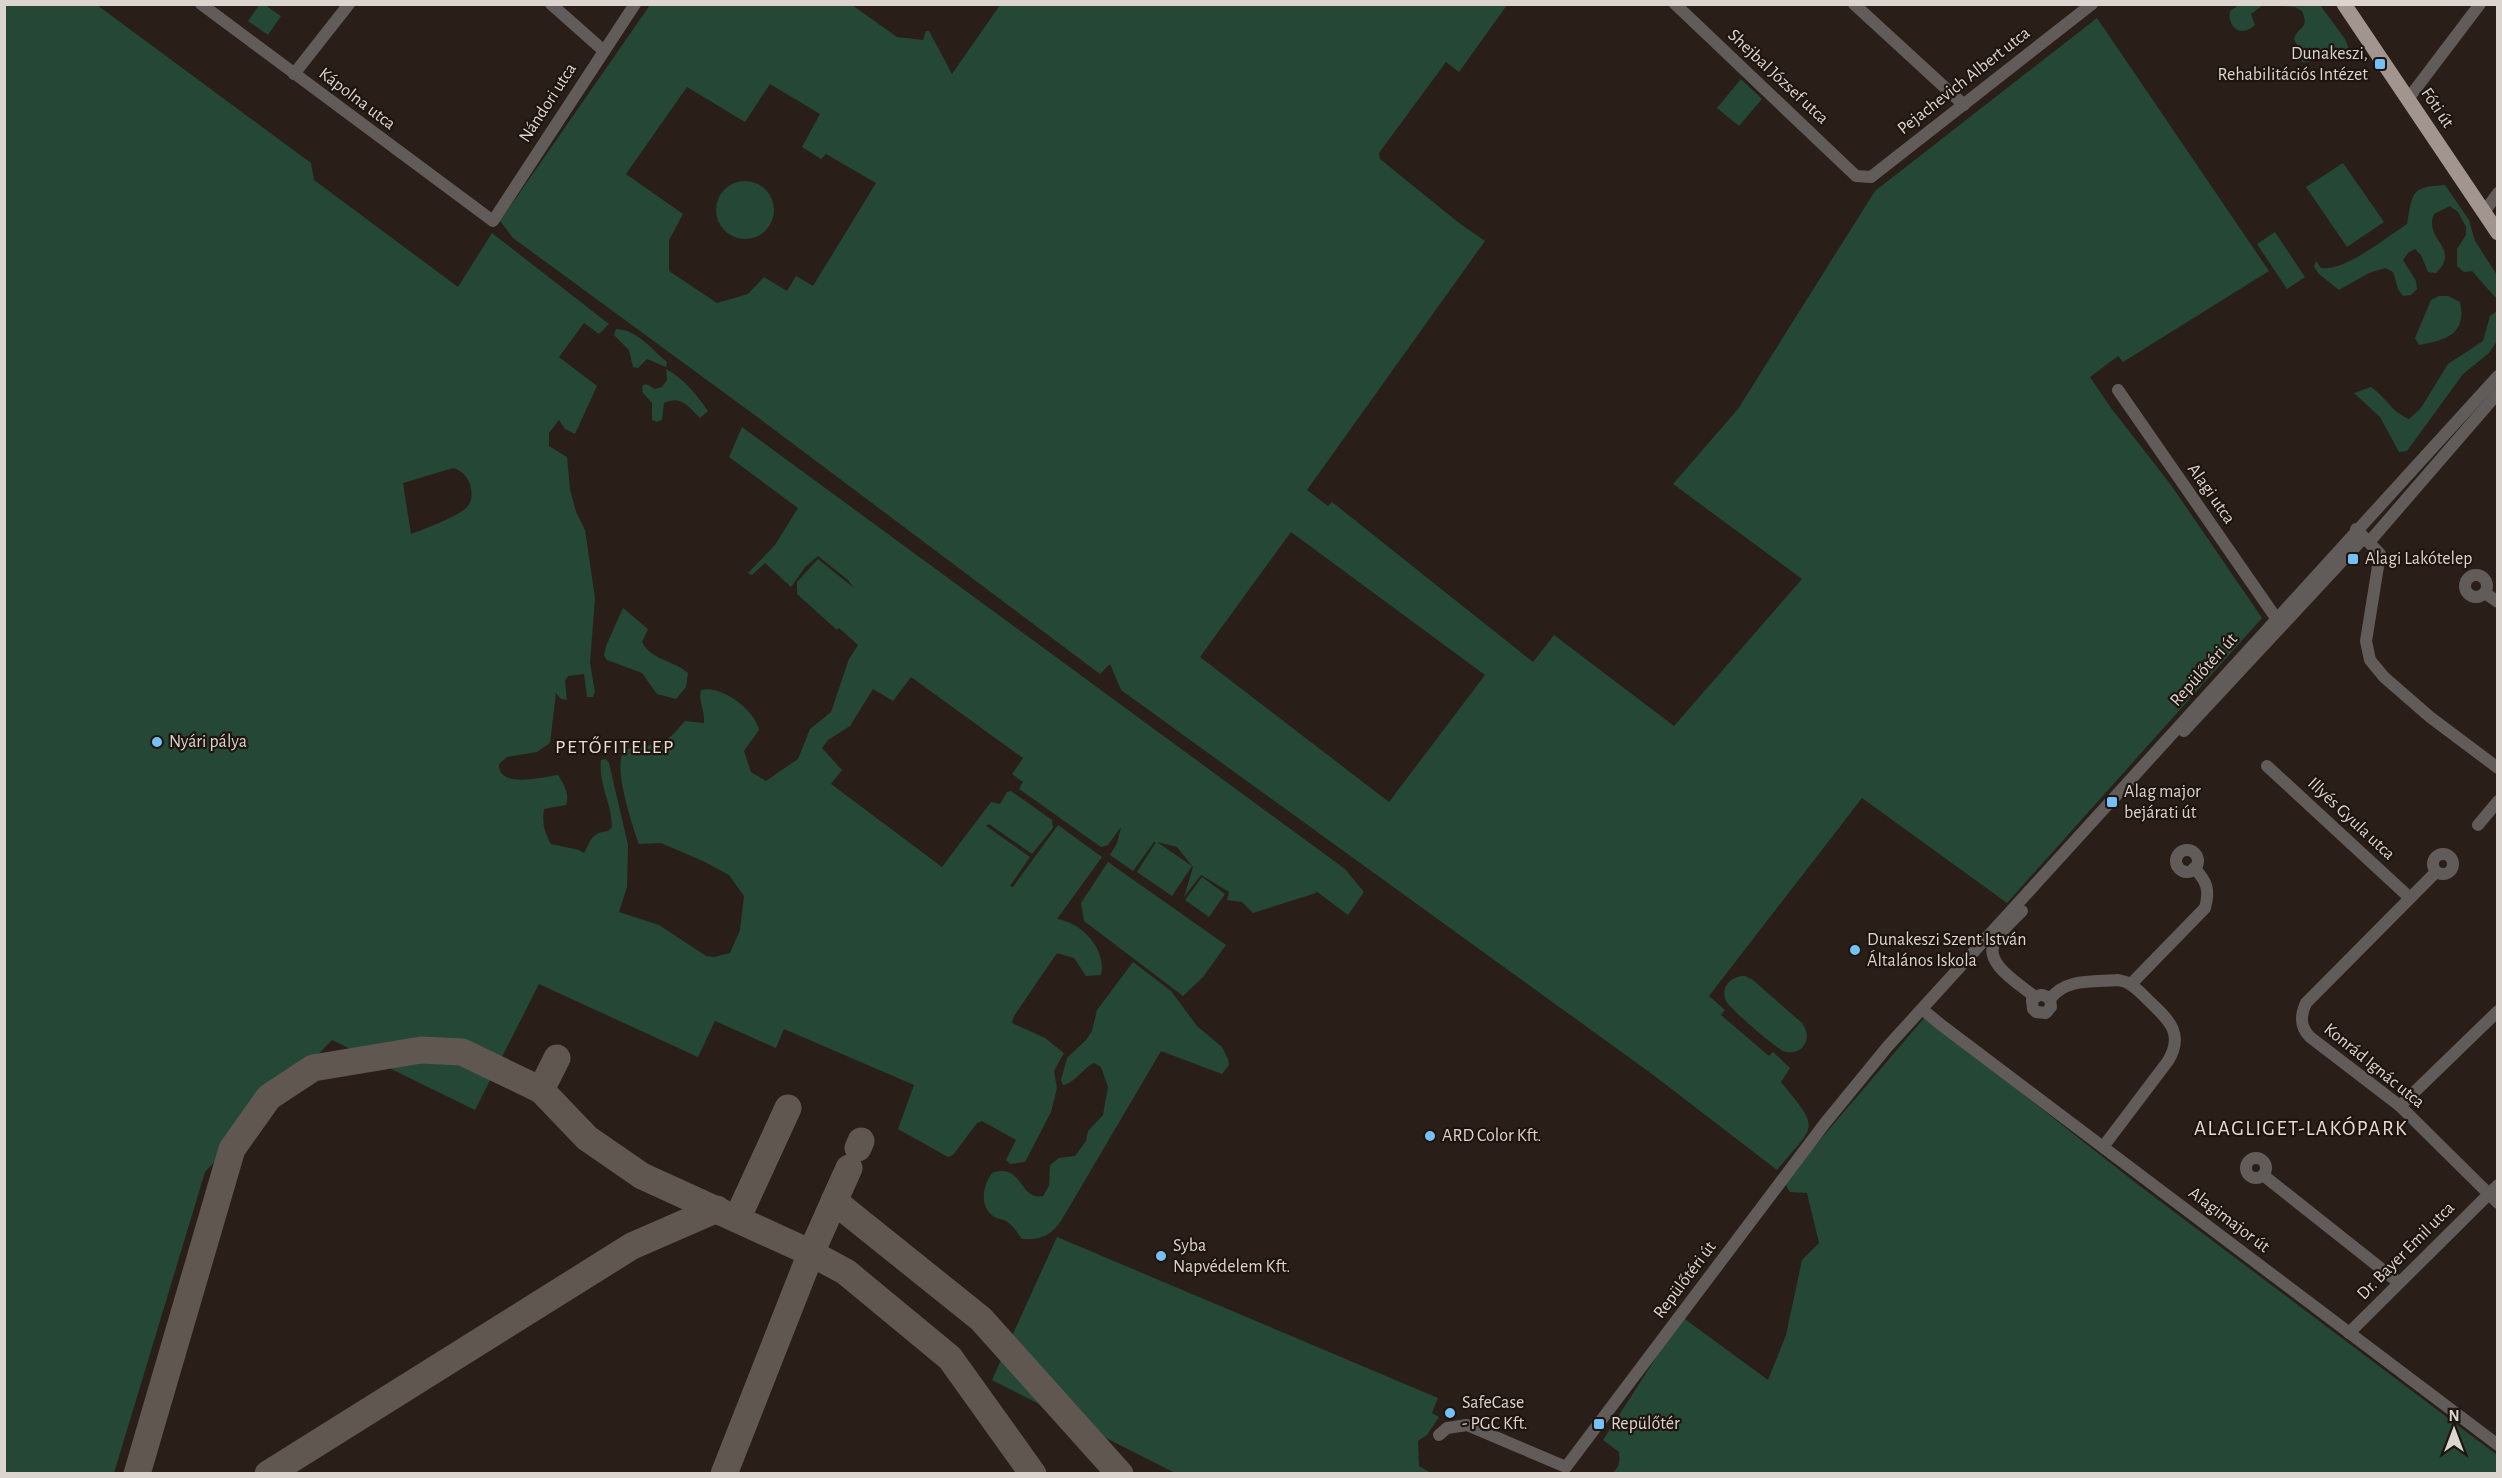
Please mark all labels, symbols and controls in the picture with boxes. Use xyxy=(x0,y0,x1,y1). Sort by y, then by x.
street label: Pejachevich Albert utca xyxy=(1894,24,2034,138)
street label: Shejbal József utca xyxy=(1724,26,1832,128)
place label: Dunakeszi, Rehabilitációs Intézet xyxy=(2218,45,2368,84)
marker: Dunakeszi, Rehabilitációs Intézet xyxy=(2373,57,2387,71)
street label: Nándori utca xyxy=(516,60,580,146)
street label: Kápolna utca xyxy=(315,65,399,133)
street label: Fóti út xyxy=(2417,85,2457,131)
street label: Alagi utca xyxy=(2184,461,2238,527)
place label: Alagi Lakótelep xyxy=(2365,550,2473,568)
marker: Alagi Lakótelep xyxy=(2346,552,2360,566)
street label: Repülőtéri út xyxy=(2167,630,2241,710)
place label: Nyári pálya xyxy=(169,733,247,751)
marker: Nyári pálya xyxy=(150,735,164,749)
district label: PETŐFITELEP xyxy=(555,736,675,757)
street label: Illyés Gyula utca xyxy=(2304,774,2398,864)
place label: Alag major bejárati út xyxy=(2124,783,2201,822)
marker: Alag major bejárati út xyxy=(2105,795,2119,809)
place label: Dunakeszi Szent István Általános Iskola xyxy=(1867,931,2026,970)
marker: Dunakeszi Szent István Általános Iskola xyxy=(1848,943,1862,957)
street label: Konrád Ignác utca xyxy=(2320,1020,2428,1112)
district label: ALAGLIGET-LAKÓPARK xyxy=(2194,1116,2408,1139)
place label: ARD Color Kft. xyxy=(1442,1127,1541,1145)
marker: ARD Color Kft. xyxy=(1423,1129,1437,1143)
street label: Alagimajor út xyxy=(2185,1184,2273,1256)
street label: Dr. Bayer Emil utca xyxy=(2354,1199,2458,1303)
place label: Syba Napvédelem Kft. xyxy=(1173,1237,1290,1276)
street label: Repülőtéri út xyxy=(1650,1238,1720,1322)
marker: Syba Napvédelem Kft. xyxy=(1154,1249,1168,1263)
place label: SafeCase - PGC Kft. xyxy=(1462,1394,1528,1433)
north arrow xyxy=(2424,1400,2484,1460)
marker: SafeCase - PGC Kft. xyxy=(1443,1406,1457,1420)
text: N xyxy=(2448,1408,2460,1424)
place label: Repülőtér xyxy=(1611,1415,1680,1433)
marker: Repülőtér xyxy=(1592,1417,1606,1431)

